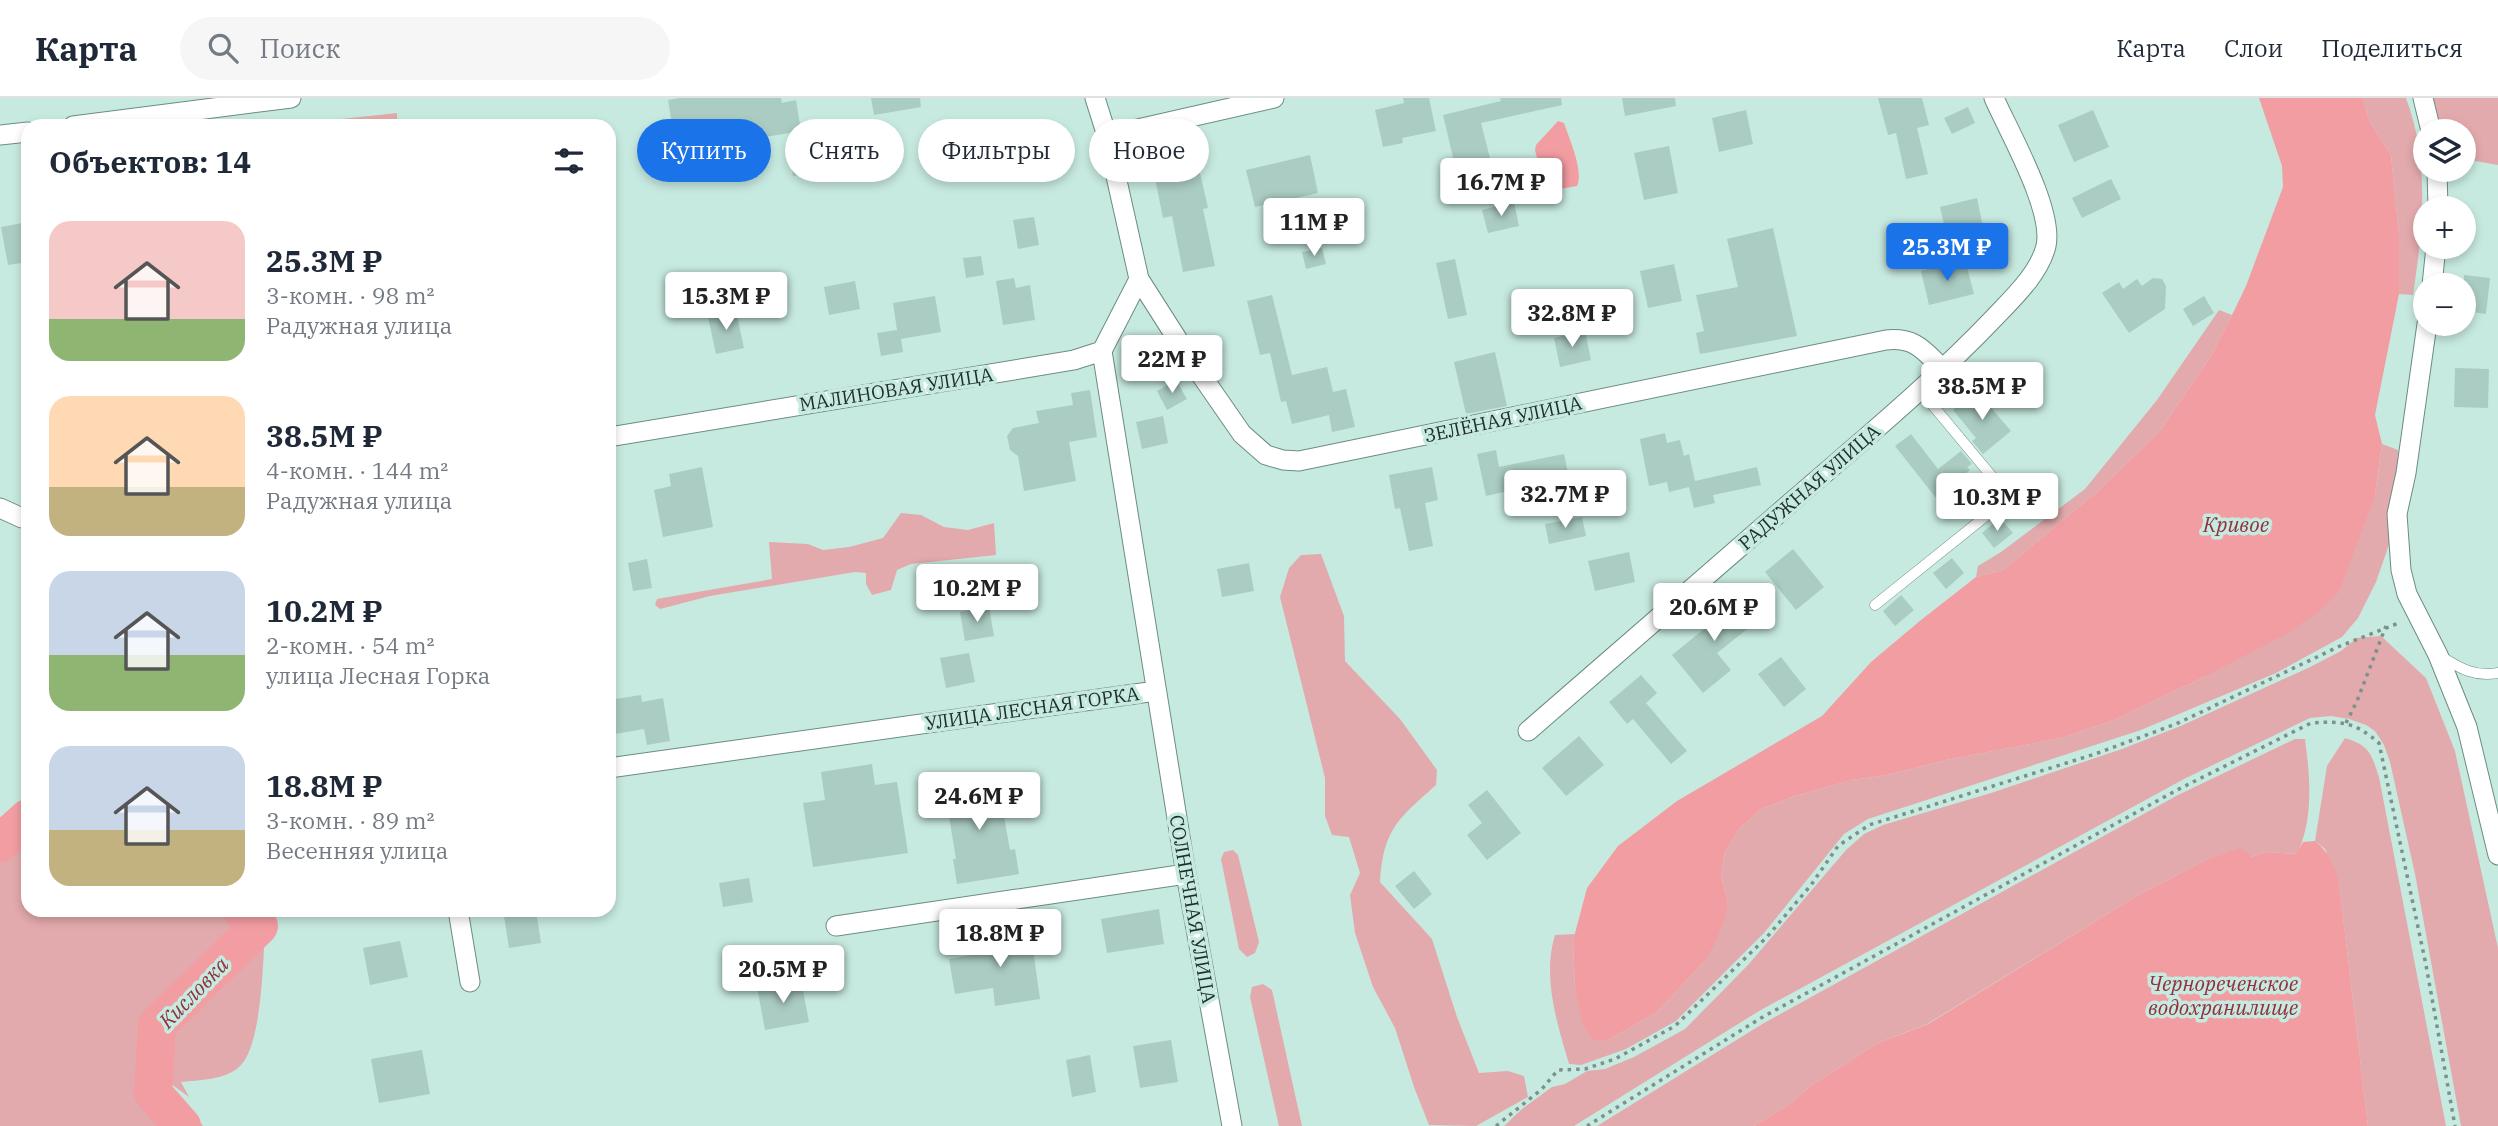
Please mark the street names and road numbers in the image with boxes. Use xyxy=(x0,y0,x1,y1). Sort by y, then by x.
street label: МАЛИНОВАЯ УЛИЦА xyxy=(797,362,995,416)
street label: ЗЕЛЁНАЯ УЛИЦА xyxy=(1422,391,1584,447)
street label: РАДУЖНАЯ УЛИЦА xyxy=(1733,419,1885,555)
street label: УЛИЦА ЛЕСНАЯ ГОРКА xyxy=(923,681,1141,735)
street label: СОЛНЕЧНАЯ УЛИЦА xyxy=(1165,813,1221,1005)

